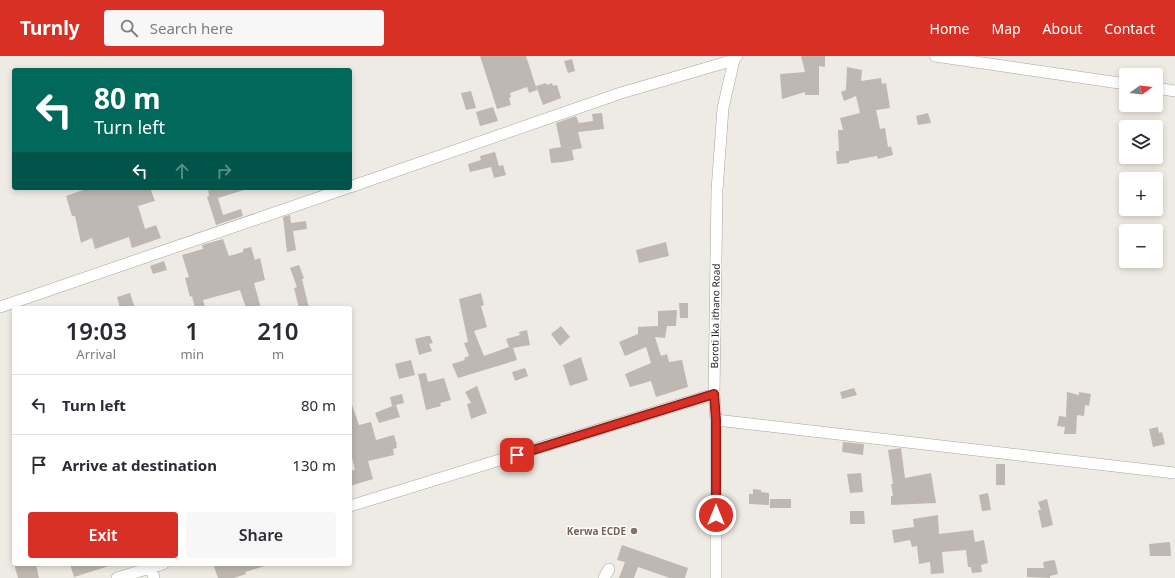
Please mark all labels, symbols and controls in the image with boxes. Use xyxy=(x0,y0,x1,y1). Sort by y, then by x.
search box xyxy=(104,10,384,46)
text: Turnly xyxy=(20,15,80,41)
icon: search xyxy=(118,17,140,39)
text: Search here xyxy=(150,18,233,38)
text: Home xyxy=(930,19,969,38)
text: Map xyxy=(991,19,1021,38)
text: About xyxy=(1043,19,1082,38)
text: Contact xyxy=(1104,19,1155,38)
north arrow xyxy=(1119,68,1163,112)
map controls xyxy=(1119,68,1163,268)
text: 80 m xyxy=(94,79,161,117)
icon: left xyxy=(28,84,80,136)
text: Turn left xyxy=(94,115,165,139)
button: layers xyxy=(1119,120,1163,164)
icon: left xyxy=(129,160,151,182)
icon: ahead xyxy=(171,160,193,182)
icon: right xyxy=(213,160,235,182)
button: + xyxy=(1119,172,1163,216)
button: − xyxy=(1119,224,1163,268)
street label: Boroti Ika ithano Road xyxy=(707,263,723,369)
text: 19:03 xyxy=(65,314,127,347)
text: 1 xyxy=(185,314,199,347)
text: 210 xyxy=(257,314,299,347)
text: Arrival xyxy=(76,345,116,363)
text: min xyxy=(180,345,204,363)
text: m xyxy=(272,345,284,363)
icon: left xyxy=(28,394,50,416)
text: Turn left xyxy=(62,395,126,415)
text: 80 m xyxy=(301,395,336,415)
pin xyxy=(500,438,534,472)
icon: arrive xyxy=(506,444,528,466)
icon: arrive xyxy=(28,454,50,476)
text: Arrive at destination xyxy=(62,455,217,475)
text: 130 m xyxy=(292,455,336,475)
position arrow xyxy=(695,494,737,536)
button: Exit xyxy=(28,512,178,558)
button: Share xyxy=(186,512,336,558)
place label: Kerwa ECDE xyxy=(567,524,626,538)
marker: Kerwa ECDE xyxy=(629,526,639,536)

